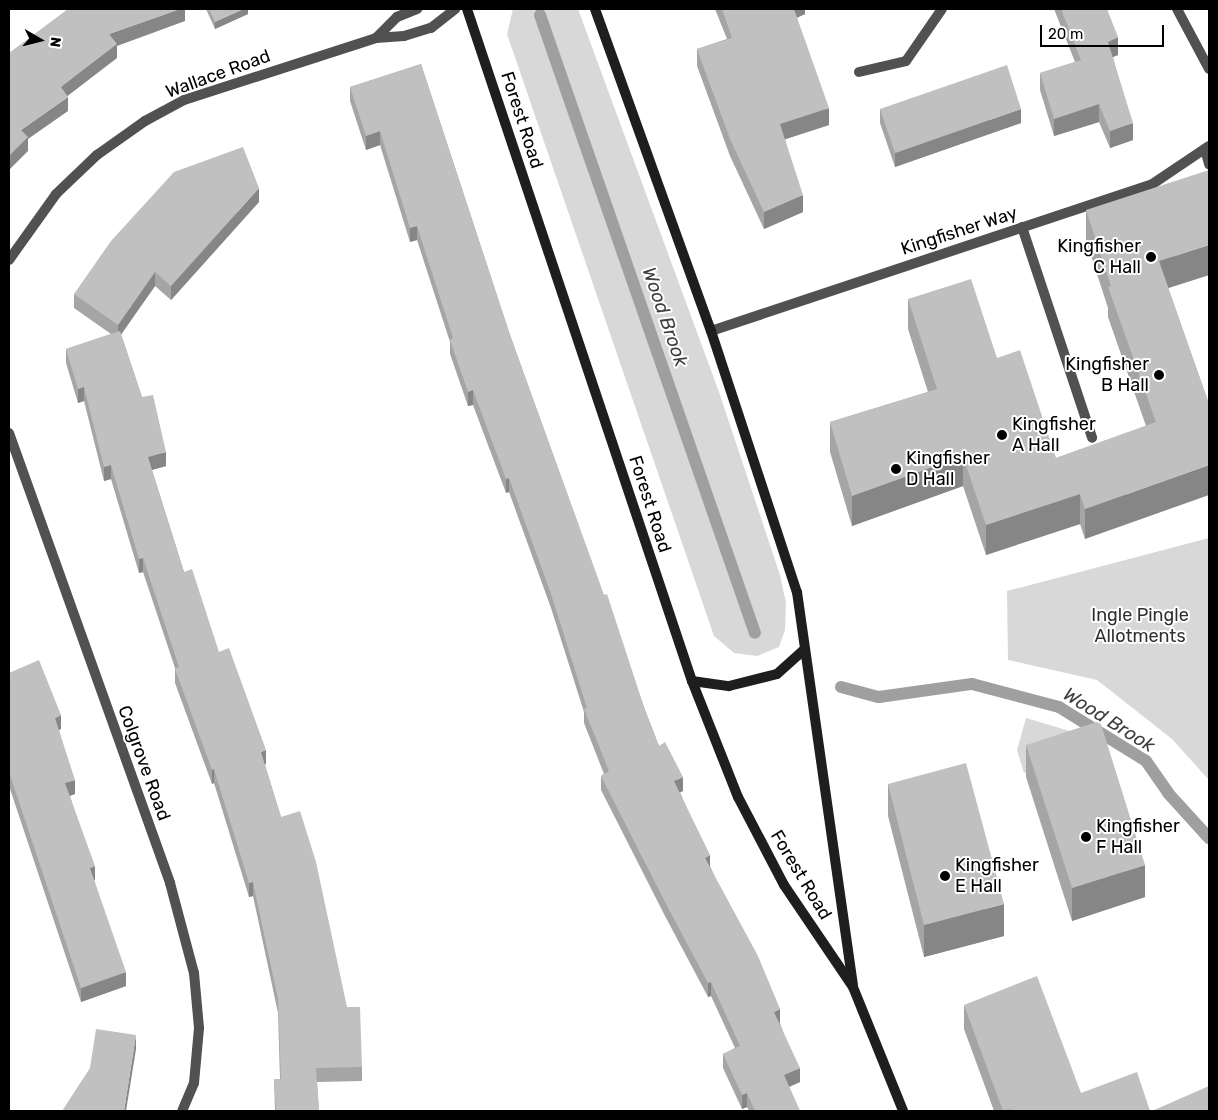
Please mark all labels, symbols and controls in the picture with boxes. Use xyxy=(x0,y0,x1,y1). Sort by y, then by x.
north arrow xyxy=(15,15,65,65)
scale bar xyxy=(1043,15,1167,47)
text: 20 m xyxy=(1048,25,1083,43)
text: N xyxy=(46,36,64,48)
street label: Wallace Road xyxy=(163,45,273,103)
street label: Forest Road xyxy=(496,69,548,171)
street label: Kingfisher Way xyxy=(898,202,1020,260)
place label: Kingfisher C Hall xyxy=(1057,236,1141,278)
marker: Kingfisher C Hall xyxy=(1145,251,1157,263)
water label: Wood Brook xyxy=(637,264,693,370)
place label: Kingfisher B Hall xyxy=(1065,354,1149,396)
marker: Kingfisher B Hall xyxy=(1153,369,1165,381)
place label: Kingfisher A Hall xyxy=(1012,414,1096,456)
marker: Kingfisher A Hall xyxy=(996,429,1008,441)
place label: Kingfisher D Hall xyxy=(906,448,990,490)
street label: Forest Road xyxy=(624,453,676,555)
marker: Kingfisher D Hall xyxy=(890,463,902,475)
park label: Ingle Pingle Allotments xyxy=(1091,605,1189,648)
water label: Wood Brook xyxy=(1059,683,1159,757)
street label: Colgrove Road xyxy=(113,703,175,823)
place label: Kingfisher F Hall xyxy=(1096,816,1180,859)
street label: Forest Road xyxy=(766,826,836,924)
marker: Kingfisher F Hall xyxy=(1080,831,1092,843)
place label: Kingfisher E Hall xyxy=(955,855,1039,898)
marker: Kingfisher E Hall xyxy=(939,870,951,882)

